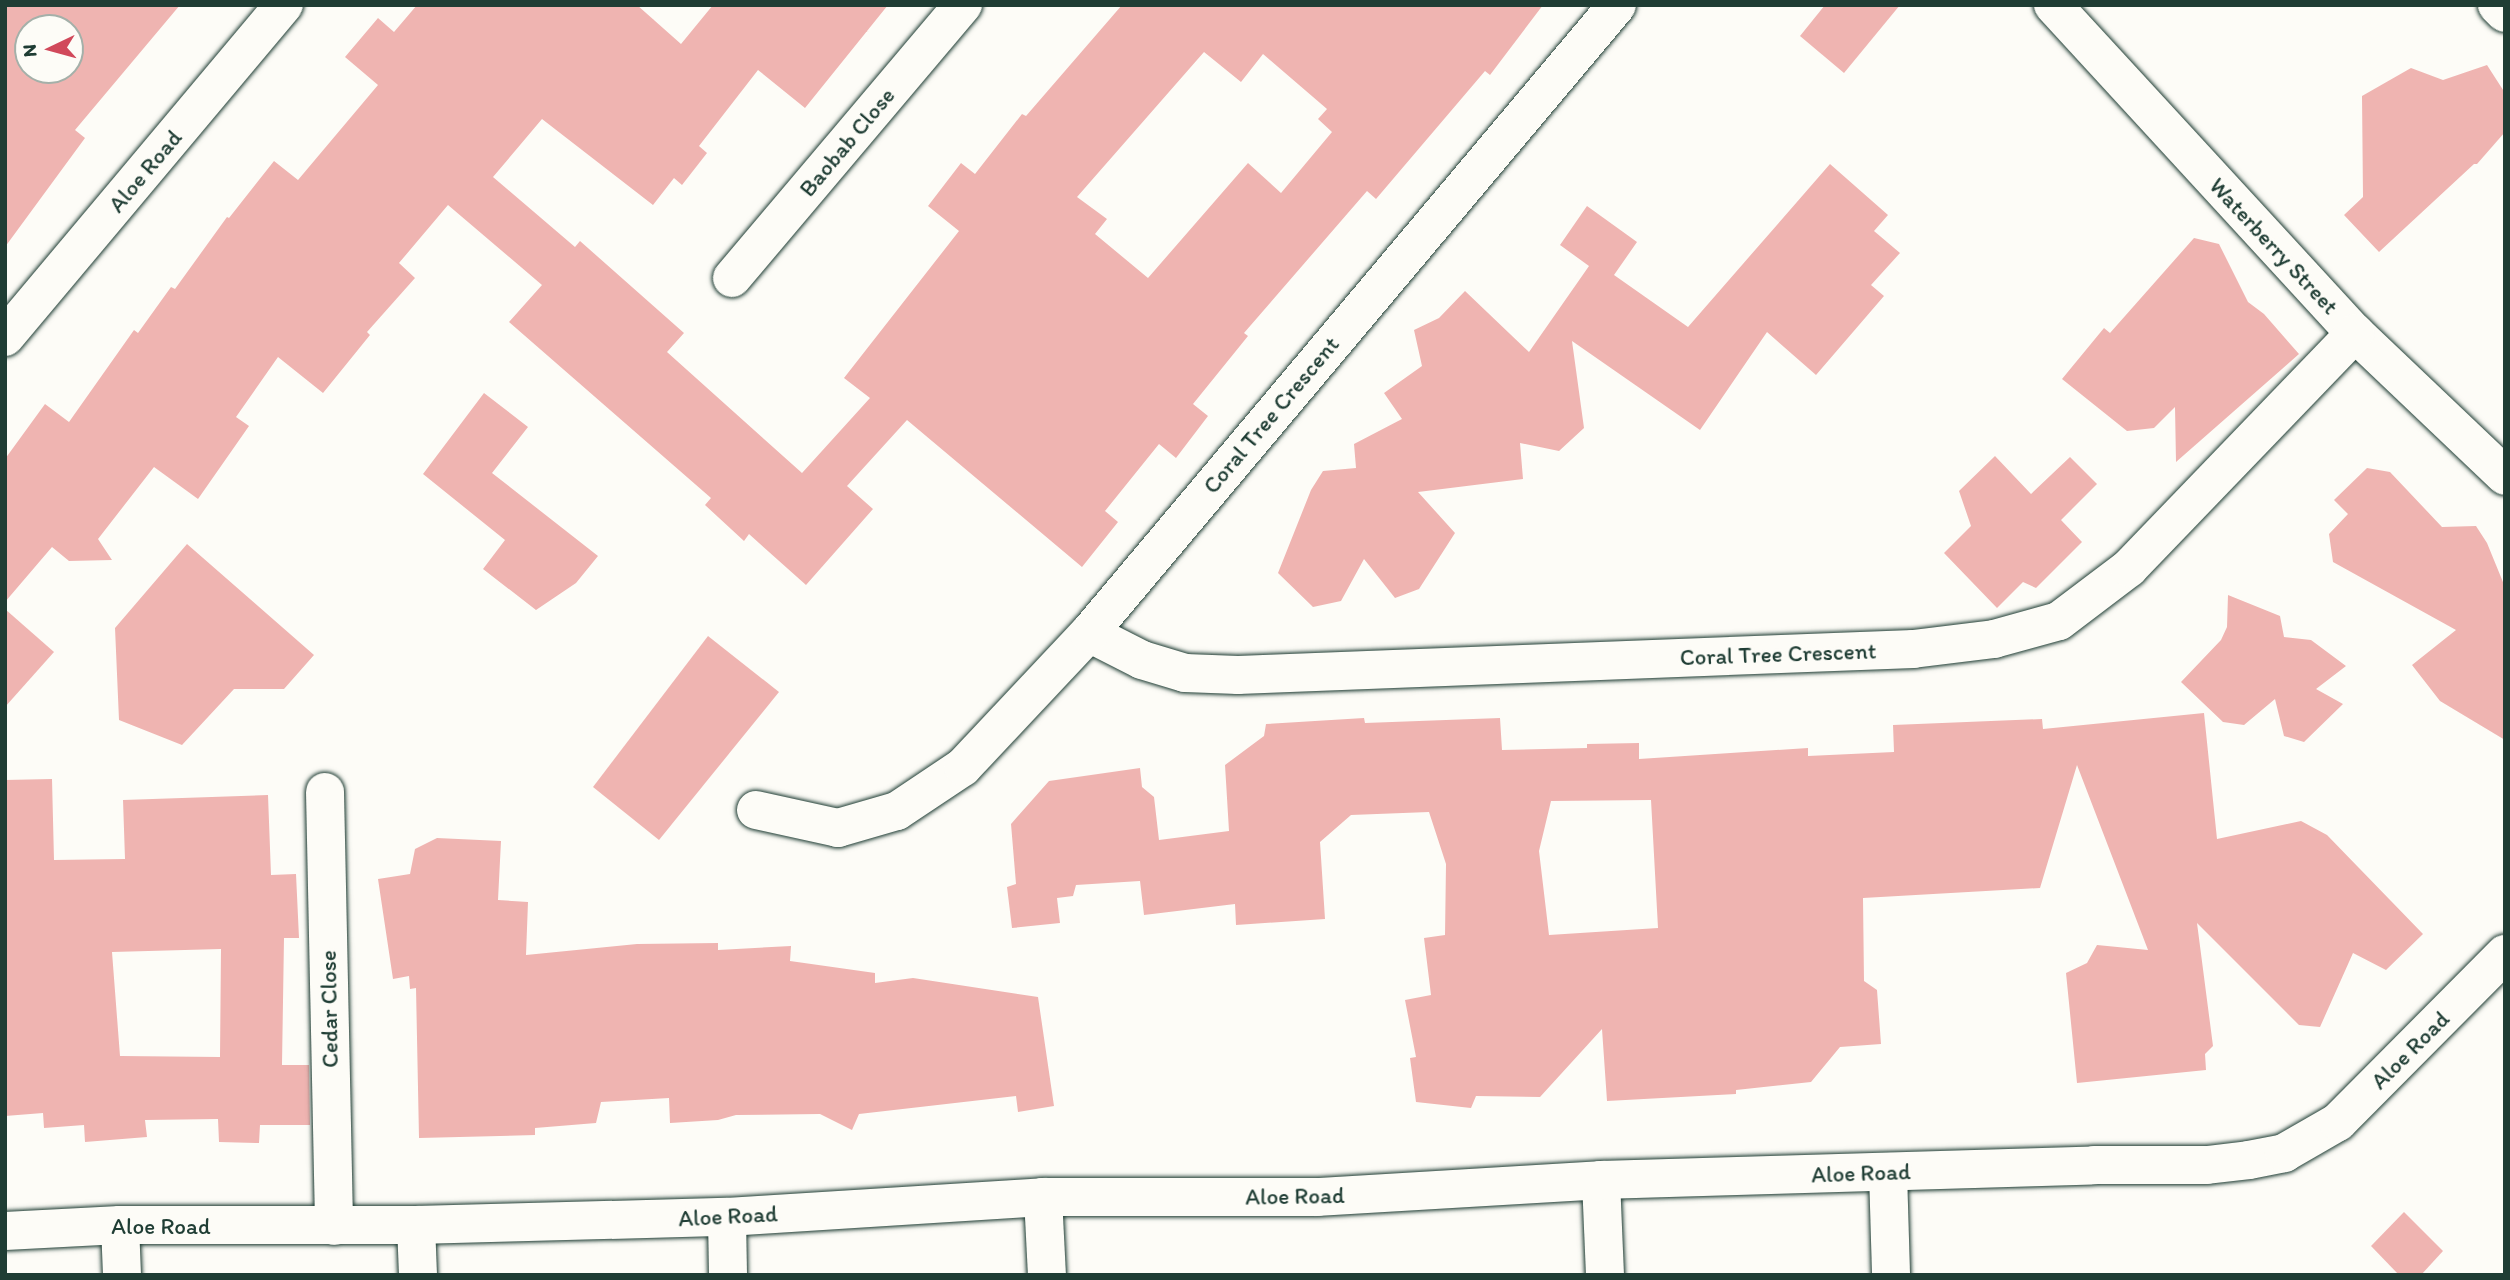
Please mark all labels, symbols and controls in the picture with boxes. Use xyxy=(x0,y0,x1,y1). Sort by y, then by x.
north arrow xyxy=(14,14,84,84)
text: N xyxy=(18,43,42,58)
street label: Baobab Close xyxy=(793,82,901,202)
street label: Aloe Road xyxy=(103,124,187,218)
street label: Waterberry Street xyxy=(2204,172,2344,320)
street label: Coral Tree Crescent xyxy=(1198,332,1344,498)
street label: Coral Tree Crescent xyxy=(1680,637,1876,671)
street label: Cedar Close xyxy=(314,950,344,1068)
street label: Aloe Road xyxy=(2365,1005,2455,1095)
street label: Aloe Road xyxy=(1811,1157,1911,1189)
street label: Aloe Road xyxy=(1245,1181,1345,1211)
street label: Aloe Road xyxy=(678,1200,778,1232)
street label: Aloe Road xyxy=(112,1212,210,1240)

